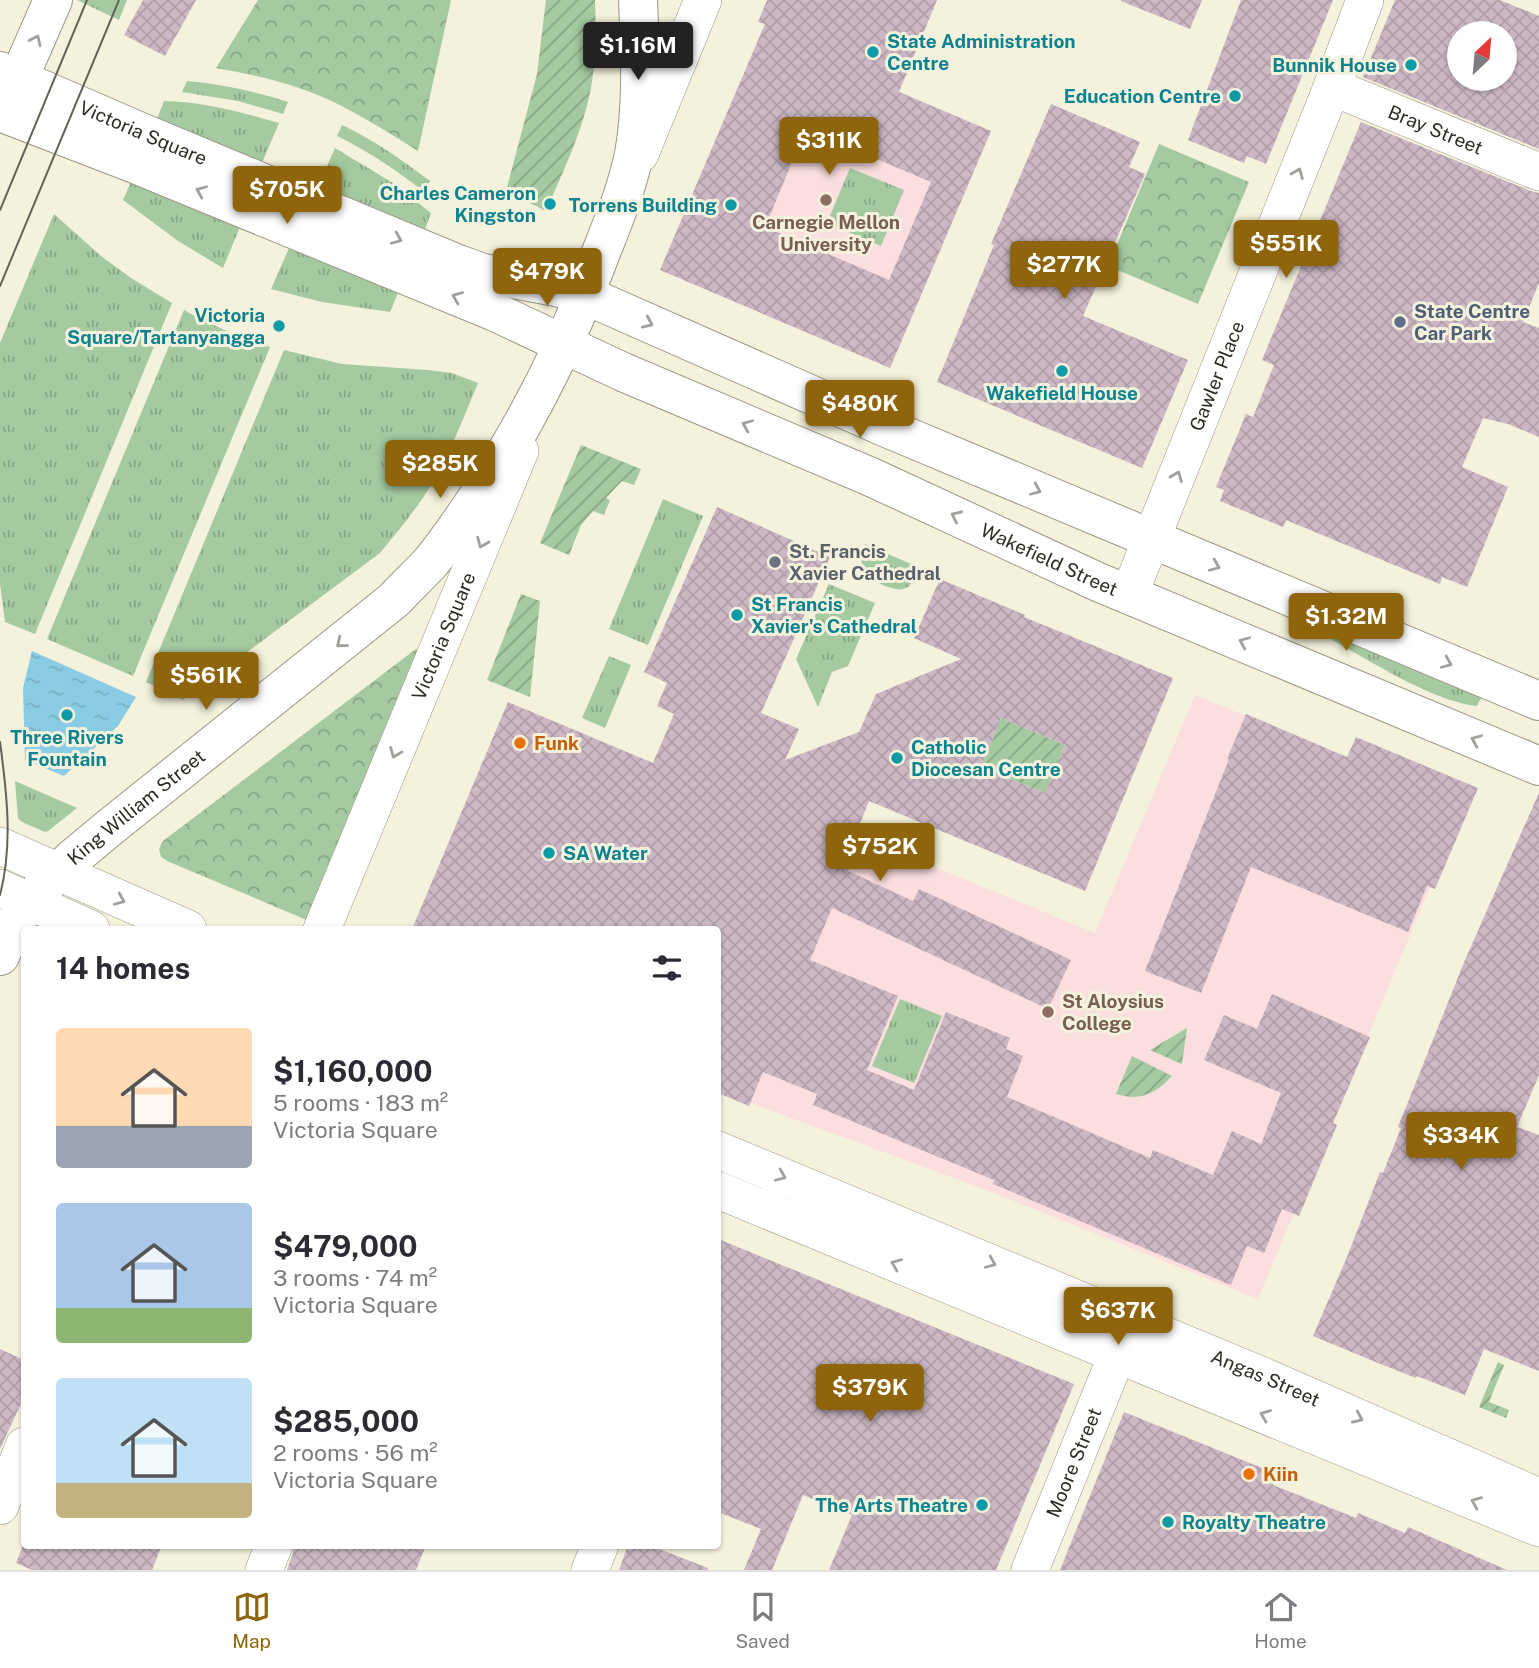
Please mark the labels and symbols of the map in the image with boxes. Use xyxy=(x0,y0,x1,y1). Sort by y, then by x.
north arrow xyxy=(1447,21,1517,91)
pin: $1.16M xyxy=(581,22,695,82)
place label: State Administration Centre xyxy=(887,30,1076,74)
one-way arrow xyxy=(28,34,42,47)
marker: State Administration Centre xyxy=(865,44,881,60)
place label: Bunnik House xyxy=(1272,54,1397,76)
marker: Bunnik House xyxy=(1403,57,1419,73)
place label: Education Centre xyxy=(1064,85,1221,107)
marker: Education Centre xyxy=(1227,88,1243,104)
street label: Victoria Square xyxy=(76,96,210,169)
street label: Bray Street xyxy=(1385,100,1486,159)
pin: $311K xyxy=(780,118,878,177)
pin: $705K xyxy=(238,166,336,226)
one-way arrow xyxy=(1289,168,1303,180)
place label: Charles Cameron Kingston xyxy=(380,182,536,226)
one-way arrow xyxy=(196,186,208,200)
marker: Carnegie Mellon University xyxy=(818,192,834,208)
place label: Torrens Building xyxy=(569,194,717,216)
marker: Charles Cameron Kingston xyxy=(542,196,558,212)
marker: Torrens Building xyxy=(723,197,739,213)
place label: Carnegie Mellon University xyxy=(752,211,900,255)
pin: $551K xyxy=(1237,220,1335,280)
one-way arrow xyxy=(389,231,402,245)
pin: $277K xyxy=(1015,242,1113,301)
pin: $479K xyxy=(498,248,596,308)
one-way arrow xyxy=(451,291,463,305)
place label: State Centre Car Park xyxy=(1414,300,1530,344)
place label: Victoria Square/Tartanyangga xyxy=(67,304,265,348)
marker: State Centre Car Park xyxy=(1392,314,1408,330)
one-way arrow xyxy=(640,315,653,329)
marker: Victoria Square/Tartanyangga xyxy=(271,318,287,334)
street label: Gawler Place xyxy=(1185,318,1248,434)
marker: Wakefield House xyxy=(1054,363,1070,379)
pin: $480K xyxy=(811,380,909,440)
place label: Wakefield House xyxy=(986,382,1138,404)
one-way arrow xyxy=(742,419,754,433)
pin: $285K xyxy=(391,440,489,500)
one-way arrow xyxy=(1169,470,1183,482)
one-way arrow xyxy=(1030,482,1042,496)
one-way arrow xyxy=(951,510,963,524)
street label: Wakefield Street xyxy=(977,518,1121,600)
one-way arrow xyxy=(476,535,490,548)
place label: St. Francis Xavier Cathedral xyxy=(789,540,941,584)
marker: St. Francis Xavier Cathedral xyxy=(767,554,783,570)
one-way arrow xyxy=(1208,557,1220,571)
street label: Victoria Square xyxy=(407,569,480,703)
place label: St Francis Xavier's Cathedral xyxy=(751,593,917,637)
pin: $1.32M xyxy=(1289,594,1403,653)
marker: St Francis Xavier's Cathedral xyxy=(729,607,745,623)
one-way arrow xyxy=(336,634,348,647)
one-way arrow xyxy=(1238,637,1250,651)
pin: $561K xyxy=(157,652,255,712)
one-way arrow xyxy=(1440,655,1453,669)
marker: Three Rivers Fountain xyxy=(59,707,75,723)
place label: Three Rivers Fountain xyxy=(10,726,124,770)
place label: Funk xyxy=(534,732,579,754)
one-way arrow xyxy=(1471,734,1483,748)
marker: Funk xyxy=(512,735,528,751)
place label: Catholic Diocesan Centre xyxy=(911,736,1061,780)
street label: King William Street xyxy=(63,745,209,869)
one-way arrow xyxy=(389,746,403,758)
marker: Catholic Diocesan Centre xyxy=(889,750,905,766)
pin: $752K xyxy=(831,824,929,883)
place label: SA Water xyxy=(563,842,648,864)
marker: SA Water xyxy=(541,845,557,861)
one-way arrow xyxy=(113,892,126,906)
place label: St Aloysius College xyxy=(1062,990,1164,1034)
marker: St Aloysius College xyxy=(1040,1004,1056,1020)
pin: $334K xyxy=(1412,1112,1510,1172)
one-way arrow xyxy=(773,1168,786,1182)
one-way arrow xyxy=(983,1255,996,1269)
one-way arrow xyxy=(891,1258,903,1272)
pin: $637K xyxy=(1069,1288,1167,1347)
street label: Angas Street xyxy=(1208,1345,1323,1411)
pin: $379K xyxy=(821,1364,919,1424)
street label: Moore Street xyxy=(1042,1404,1106,1520)
one-way arrow xyxy=(1260,1410,1272,1424)
one-way arrow xyxy=(1351,1410,1364,1424)
place label: Kiin xyxy=(1263,1463,1298,1485)
marker: Kiin xyxy=(1241,1466,1257,1482)
place label: The Arts Theatre xyxy=(815,1494,968,1516)
one-way arrow xyxy=(1471,1496,1483,1510)
marker: The Arts Theatre xyxy=(974,1497,990,1513)
place label: Royalty Theatre xyxy=(1182,1511,1326,1533)
marker: Royalty Theatre xyxy=(1160,1514,1176,1530)

